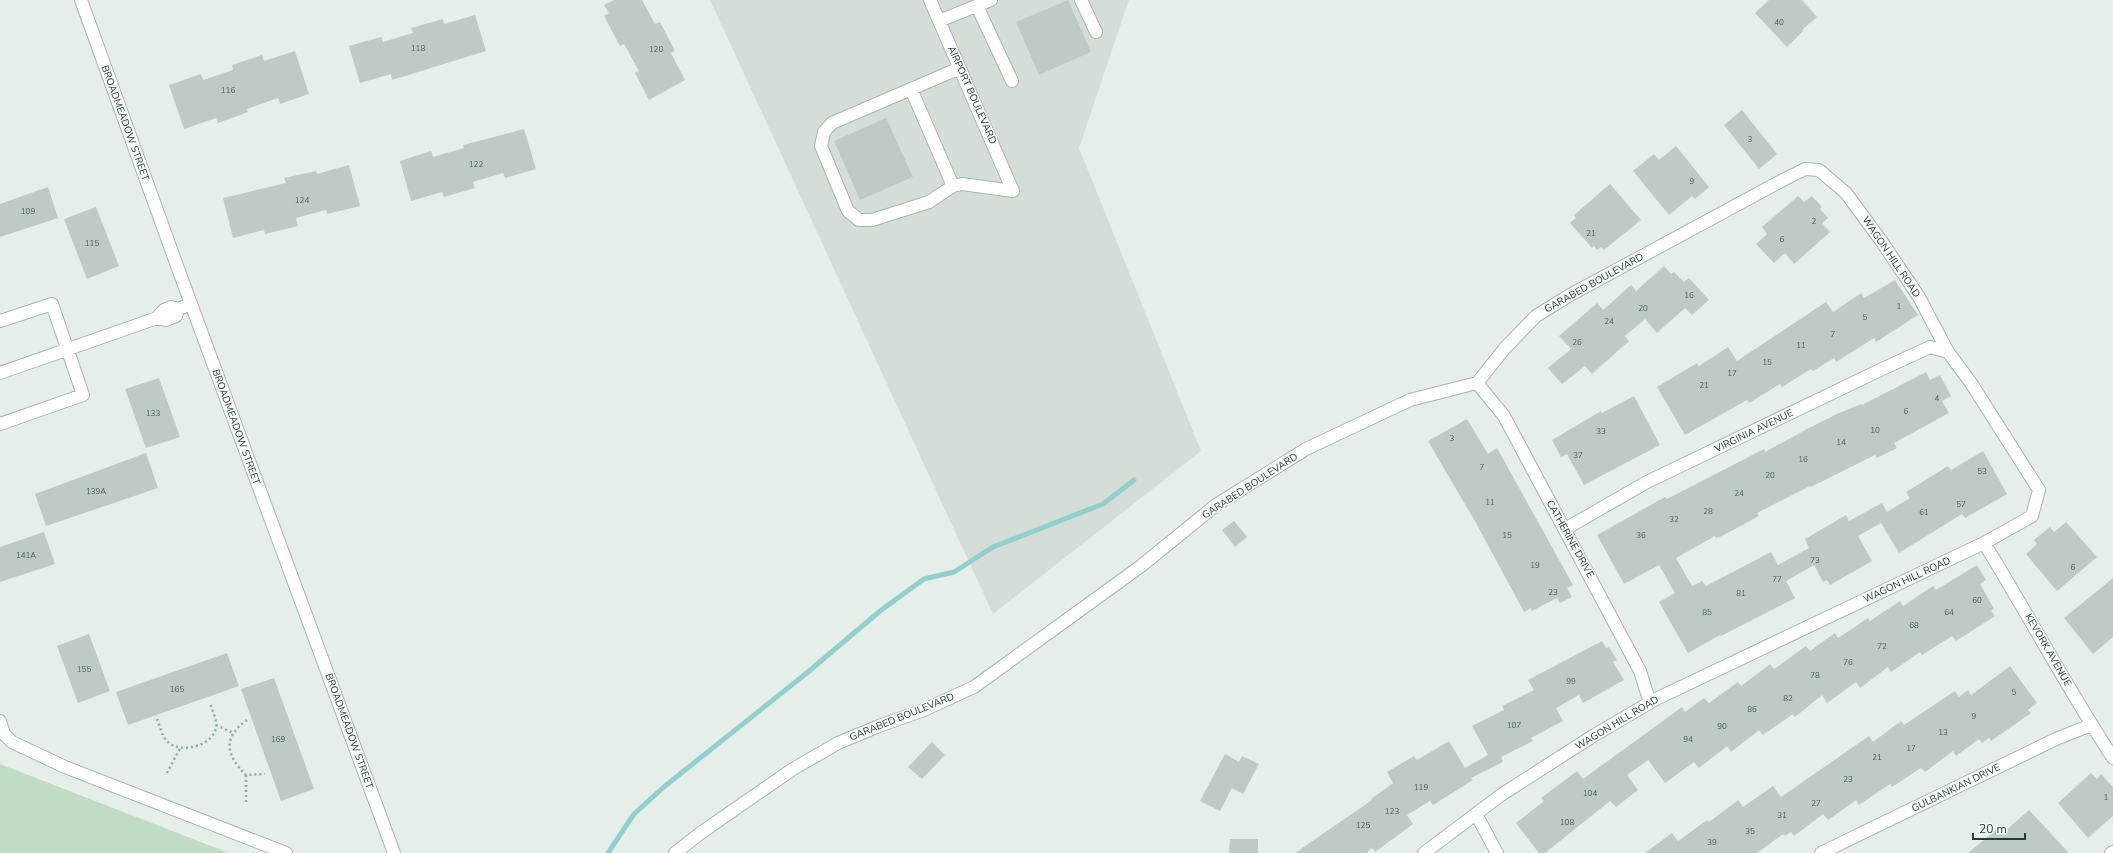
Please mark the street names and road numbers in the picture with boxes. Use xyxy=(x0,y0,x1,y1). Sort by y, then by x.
street label: AIRPORT BOULEVARD xyxy=(944,44,1000,146)
street label: BROADMEADOW STREET xyxy=(98,63,152,183)
street label: WAGON HILL ROAD xyxy=(1859,214,1923,300)
street label: GARABED BOULEVARD xyxy=(1542,250,1646,316)
street label: BROADMEADOW STREET xyxy=(209,367,263,487)
street label: VIRGINIA AVENUE xyxy=(1712,406,1796,457)
street label: GARABED BOULEVARD xyxy=(1199,450,1301,522)
street label: CATHERINE DRIVE xyxy=(1543,498,1597,581)
street label: WAGON HILL ROAD xyxy=(1861,554,1953,606)
street label: KEVORK AVENUE xyxy=(2021,611,2075,689)
street label: BROADMEADOW STREET xyxy=(322,671,376,791)
street label: GARABED BOULEVARD xyxy=(848,690,956,744)
street label: WAGON HILL ROAD xyxy=(1573,693,1661,753)
street label: GULBANKIAN DRIVE xyxy=(1909,760,2003,816)

